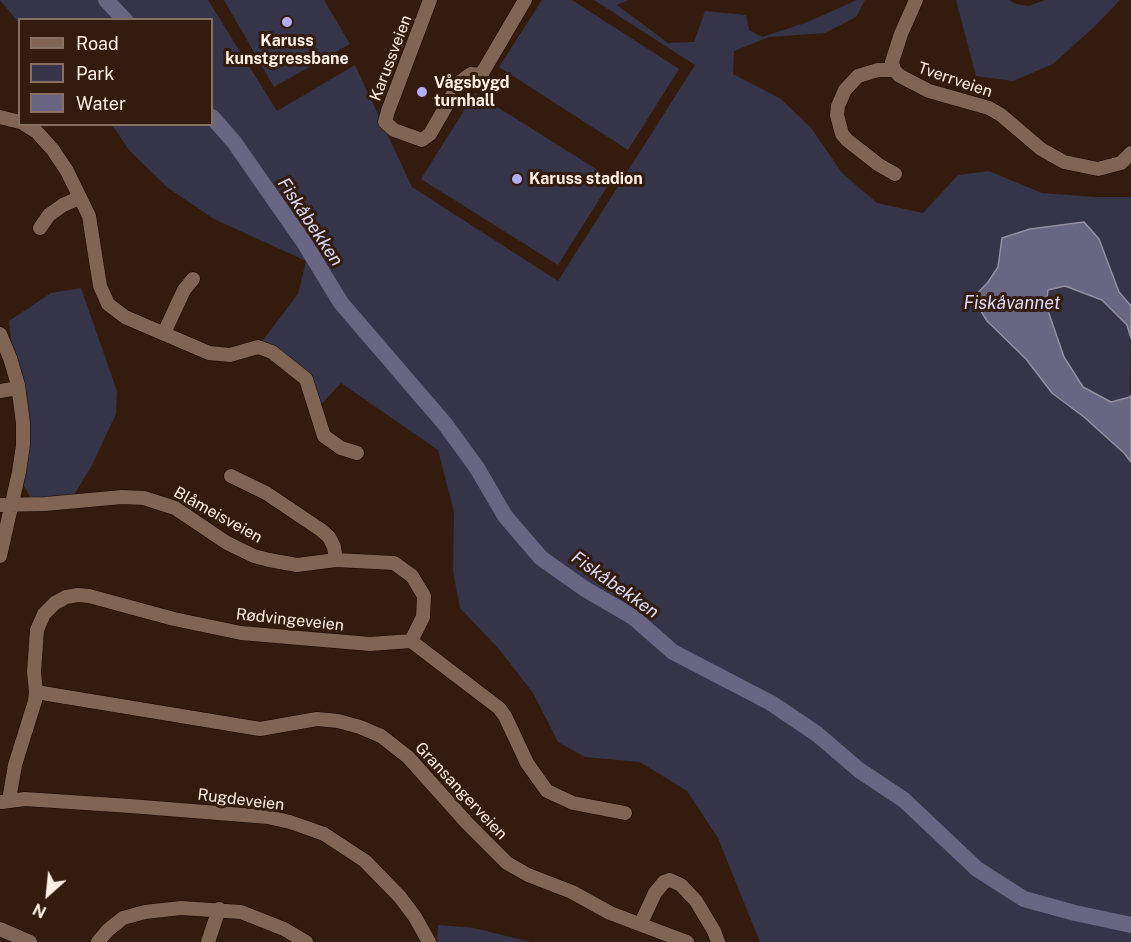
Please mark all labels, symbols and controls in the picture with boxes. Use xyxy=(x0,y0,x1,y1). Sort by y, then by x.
street label: Karussveien xyxy=(366,12,416,104)
marker: Karuss kunstgressbane xyxy=(280,15,294,29)
legend xyxy=(18,18,213,126)
place label: Karuss kunstgressbane xyxy=(225,31,349,69)
text: Road xyxy=(76,33,119,54)
street label: Tverrveien xyxy=(915,58,995,102)
text: Park xyxy=(76,63,114,84)
place label: Vågsbygd turnhall xyxy=(434,73,510,111)
marker: Vågsbygd turnhall xyxy=(415,85,429,99)
text: Water xyxy=(76,93,126,114)
place label: Karuss stadion xyxy=(529,169,643,189)
marker: Karuss stadion xyxy=(510,172,524,186)
water label: Fiskåbekken xyxy=(273,174,347,270)
water label: Fiskåvannet xyxy=(964,292,1060,314)
street label: Blåmeisveien xyxy=(170,483,266,547)
water label: Fiskåbekken xyxy=(567,547,663,623)
street label: Rødvingeveien xyxy=(235,605,345,635)
street label: Gransangerveien xyxy=(411,738,511,844)
street label: Rugdeveien xyxy=(196,785,286,815)
north arrow xyxy=(18,864,78,924)
text: N xyxy=(30,899,49,922)

